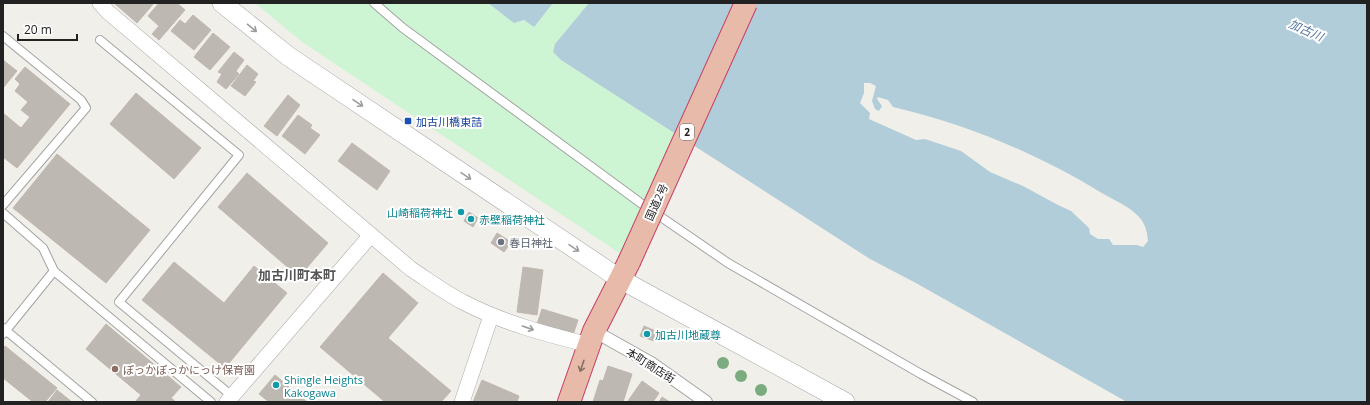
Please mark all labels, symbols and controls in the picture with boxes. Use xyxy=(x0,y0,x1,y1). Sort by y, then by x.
water label: 加古川 xyxy=(1286,15,1328,46)
scale bar xyxy=(18,16,77,42)
text: 20 m xyxy=(24,21,52,38)
one-way arrow xyxy=(247,23,258,32)
one-way arrow xyxy=(352,99,363,107)
place label: 加古川橋東詰 xyxy=(416,114,482,129)
marker: 加古川橋東詰 xyxy=(403,116,413,126)
road number: 2 xyxy=(680,124,694,140)
one-way arrow xyxy=(460,172,472,180)
street label: 国道2号 xyxy=(641,181,671,223)
place label: 山崎稲荷神社 xyxy=(387,205,453,220)
marker: 山崎稲荷神社 xyxy=(456,207,466,217)
place label: 赤壁稲荷神社 xyxy=(479,212,545,227)
marker: 赤壁稲荷神社 xyxy=(466,214,476,224)
place label: 春日神社 xyxy=(509,235,553,250)
marker: 春日神社 xyxy=(496,237,506,247)
one-way arrow xyxy=(568,244,579,252)
district label: 加古川町本町 xyxy=(258,266,336,284)
one-way arrow xyxy=(522,325,534,333)
place label: 加古川地蔵尊 xyxy=(655,327,721,342)
marker: 加古川地蔵尊 xyxy=(642,329,652,339)
street label: 本町商店街 xyxy=(624,344,678,386)
one-way arrow xyxy=(577,359,585,371)
place label: ぽっかぽっかにっけ保育園 xyxy=(123,362,255,377)
marker: ぽっかぽっかにっけ保育園 xyxy=(110,364,120,374)
place label: Shingle Heights Kakogawa xyxy=(284,372,363,400)
marker: Shingle Heights Kakogawa xyxy=(271,380,281,390)

